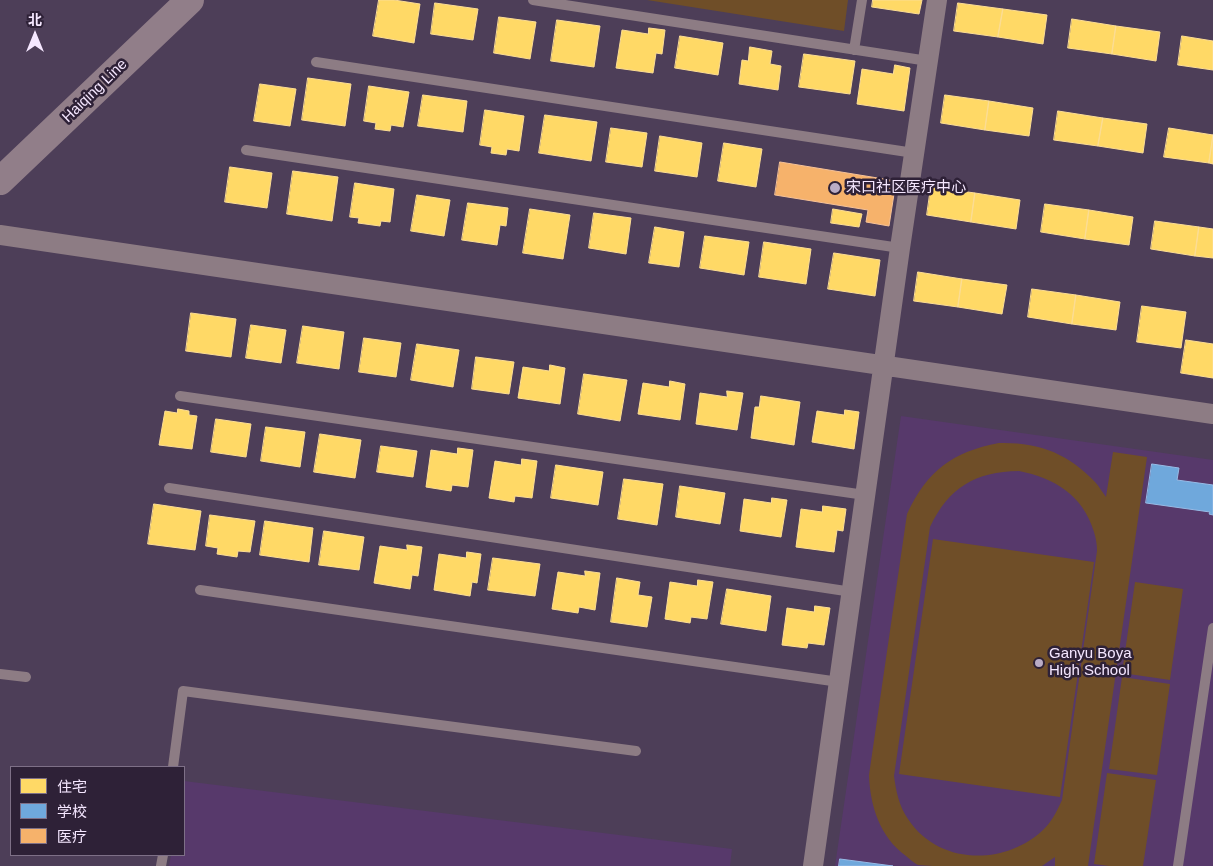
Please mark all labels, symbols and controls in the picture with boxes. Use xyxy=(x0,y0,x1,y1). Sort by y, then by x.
north arrow xyxy=(10,10,60,60)
text: 北 xyxy=(28,12,42,28)
street label: Haiqing Line xyxy=(59,56,131,126)
place label: 宋口社区医疗中心 xyxy=(846,179,966,197)
marker: 宋口社区医疗中心 xyxy=(828,181,842,195)
place label: Ganyu Boya High School xyxy=(1049,645,1132,680)
marker: Ganyu Boya High School xyxy=(1033,657,1045,669)
legend xyxy=(10,766,185,856)
text: 住宅 xyxy=(57,778,87,795)
text: 学校 xyxy=(57,803,87,820)
text: 医疗 xyxy=(57,828,87,845)

